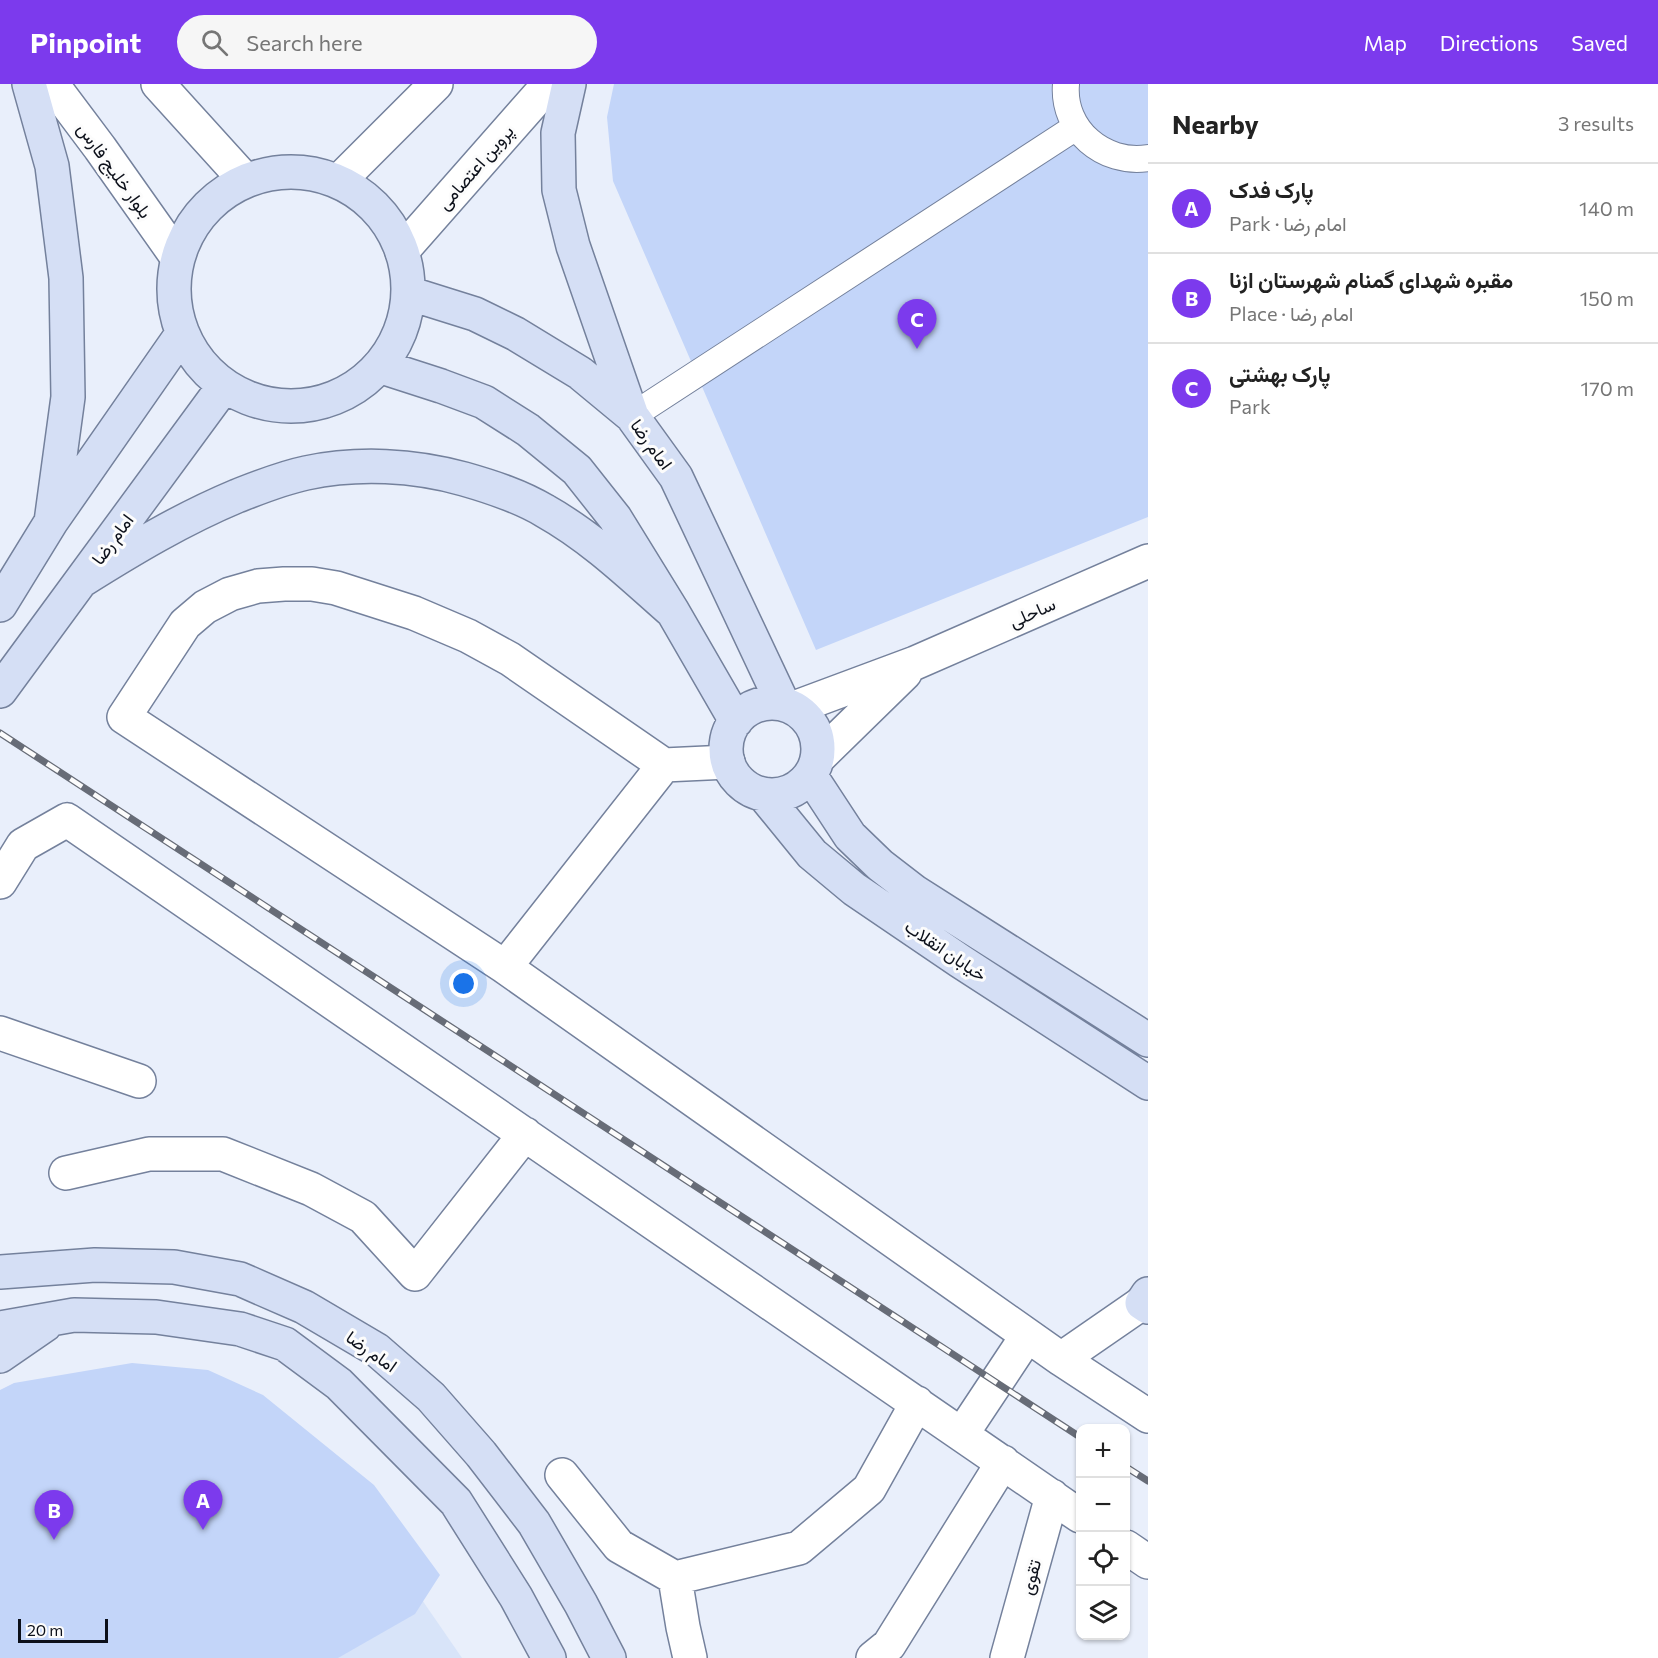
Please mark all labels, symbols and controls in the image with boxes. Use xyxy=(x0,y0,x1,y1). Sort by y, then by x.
search box xyxy=(177,15,597,69)
text: Pinpoint xyxy=(30,25,141,59)
icon: search xyxy=(198,26,231,59)
text: Search here xyxy=(246,29,363,56)
text: Map xyxy=(1364,30,1407,55)
text: Directions xyxy=(1440,30,1538,55)
text: Saved xyxy=(1571,30,1628,55)
text: Nearby xyxy=(1172,108,1259,139)
text: 3 results xyxy=(1558,111,1634,135)
street label: بلوار خلیج فارس xyxy=(71,118,157,223)
street label: پروین اعتصامی xyxy=(432,120,519,215)
text: پارک فدک xyxy=(1229,176,1314,203)
text: A xyxy=(1184,196,1199,220)
text: 140 m xyxy=(1579,196,1634,220)
text: Park · امام رضا xyxy=(1229,211,1347,235)
text: مقبره شهدای گمنام شهرستان ازنا xyxy=(1229,266,1513,293)
text: B xyxy=(1185,286,1198,310)
text: 150 m xyxy=(1580,286,1634,310)
pin: C xyxy=(898,300,936,349)
text: Place · امام رضا xyxy=(1229,301,1353,325)
text: پارک بهشتی xyxy=(1229,360,1331,387)
text: C xyxy=(1185,376,1198,400)
text: 170 m xyxy=(1581,376,1634,400)
text: Park xyxy=(1229,394,1271,418)
street label: امام رضا xyxy=(625,414,678,475)
street label: امام رضا xyxy=(86,509,139,570)
street label: ساحلی xyxy=(1005,592,1059,633)
street label: خیابان انقلاب xyxy=(901,915,991,985)
your location xyxy=(449,969,478,998)
street label: امام رضا xyxy=(341,1326,402,1378)
map controls xyxy=(1076,1424,1130,1640)
button: + xyxy=(1076,1424,1130,1478)
button: − xyxy=(1076,1478,1130,1532)
pin: A xyxy=(184,1480,222,1530)
pin: B xyxy=(34,1490,74,1540)
button: locate xyxy=(1076,1532,1130,1586)
street label: تقوی xyxy=(1015,1557,1046,1597)
button: layers xyxy=(1076,1586,1130,1640)
scale bar xyxy=(18,1616,108,1644)
text: 20 m xyxy=(27,1620,63,1639)

